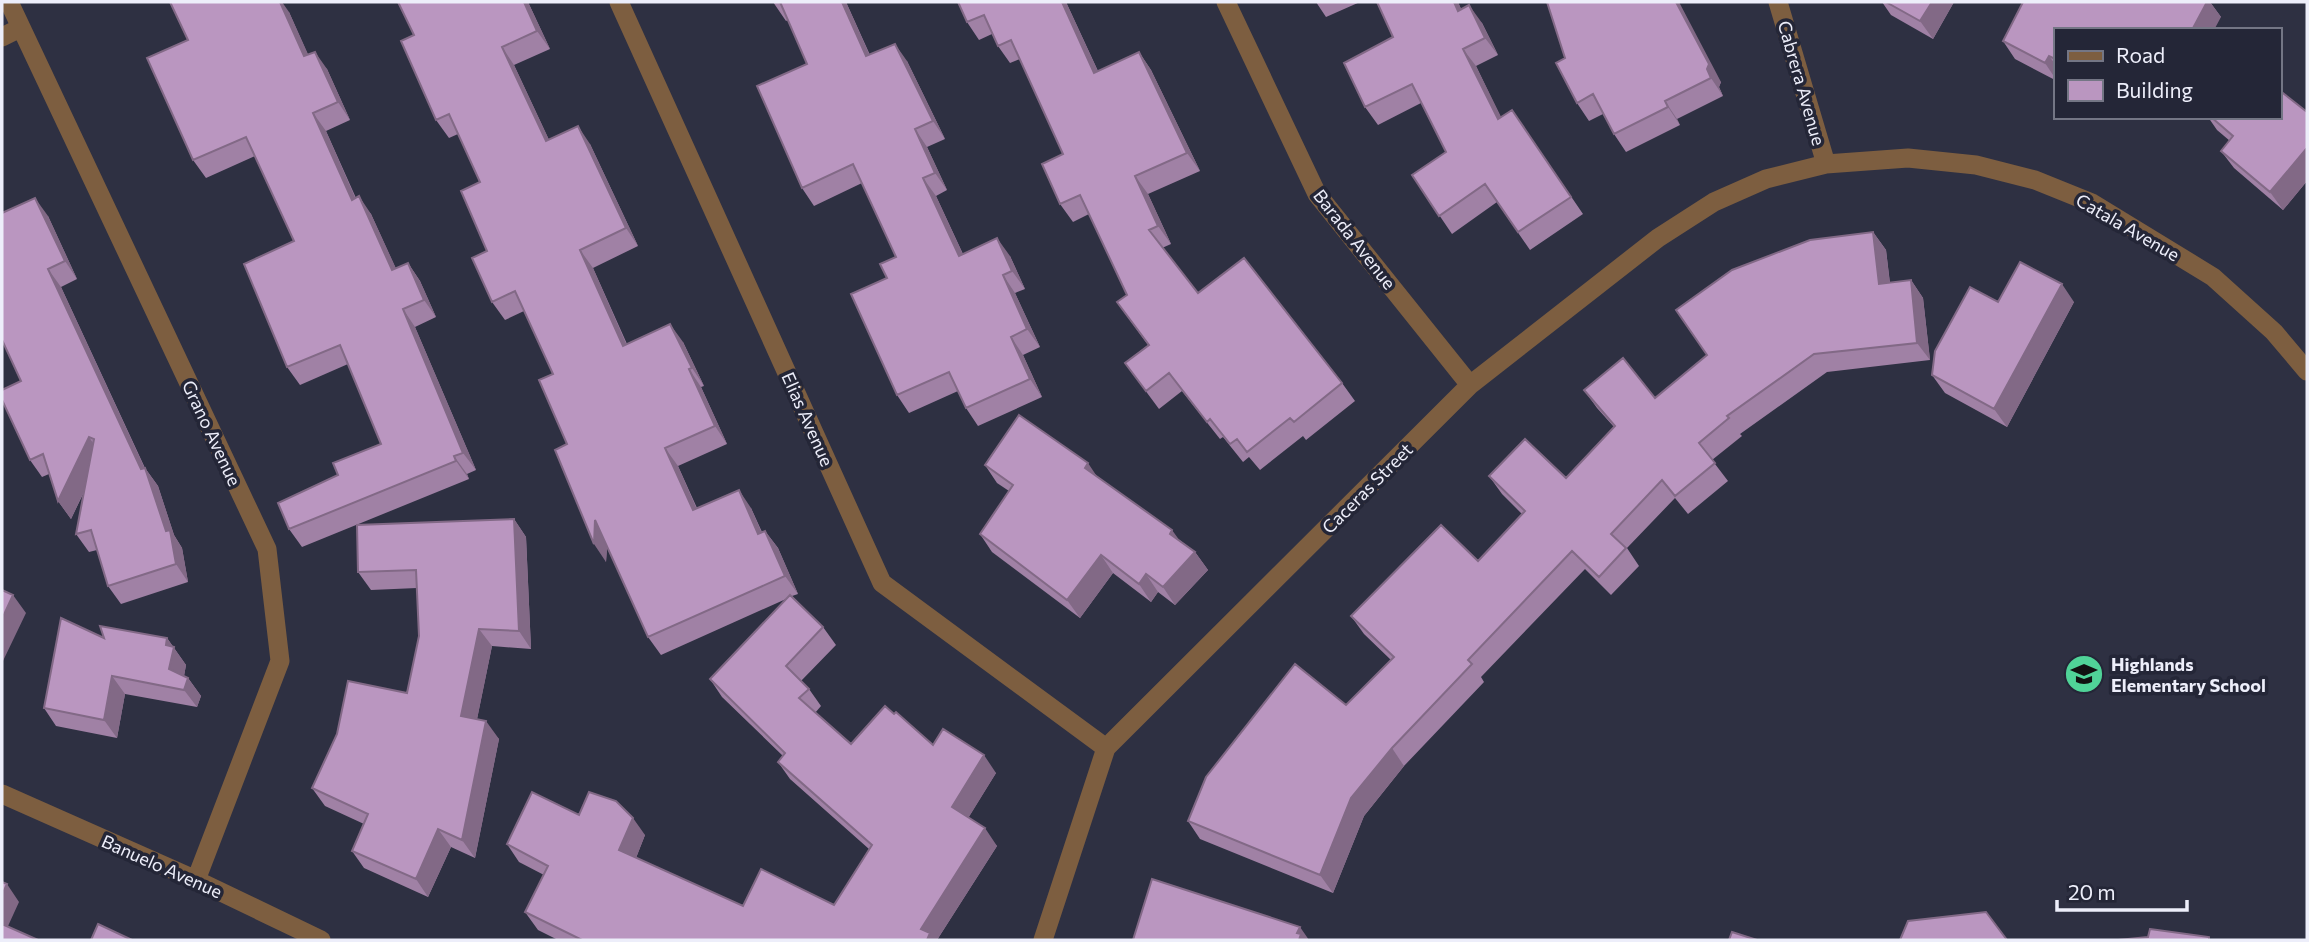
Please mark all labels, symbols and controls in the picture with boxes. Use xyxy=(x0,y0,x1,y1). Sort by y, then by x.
street label: Cabrera Avenue xyxy=(1774,18,1830,148)
legend xyxy=(2054,28,2281,119)
text: Road xyxy=(2116,42,2165,67)
text: Building xyxy=(2116,77,2193,102)
street label: Barada Avenue xyxy=(1309,185,1401,293)
street label: Catala Avenue xyxy=(2072,188,2184,266)
street label: Elias Avenue xyxy=(777,368,839,470)
street label: Grano Avenue xyxy=(178,377,246,489)
street label: Caceras Street xyxy=(1317,438,1417,538)
school or university icon: Highlands Elementary School xyxy=(2063,653,2105,695)
place label: Highlands Elementary School xyxy=(2111,653,2266,696)
street label: Banuelo Avenue xyxy=(98,830,226,902)
scale bar xyxy=(2057,869,2186,913)
text: 20 m xyxy=(2068,879,2116,904)

